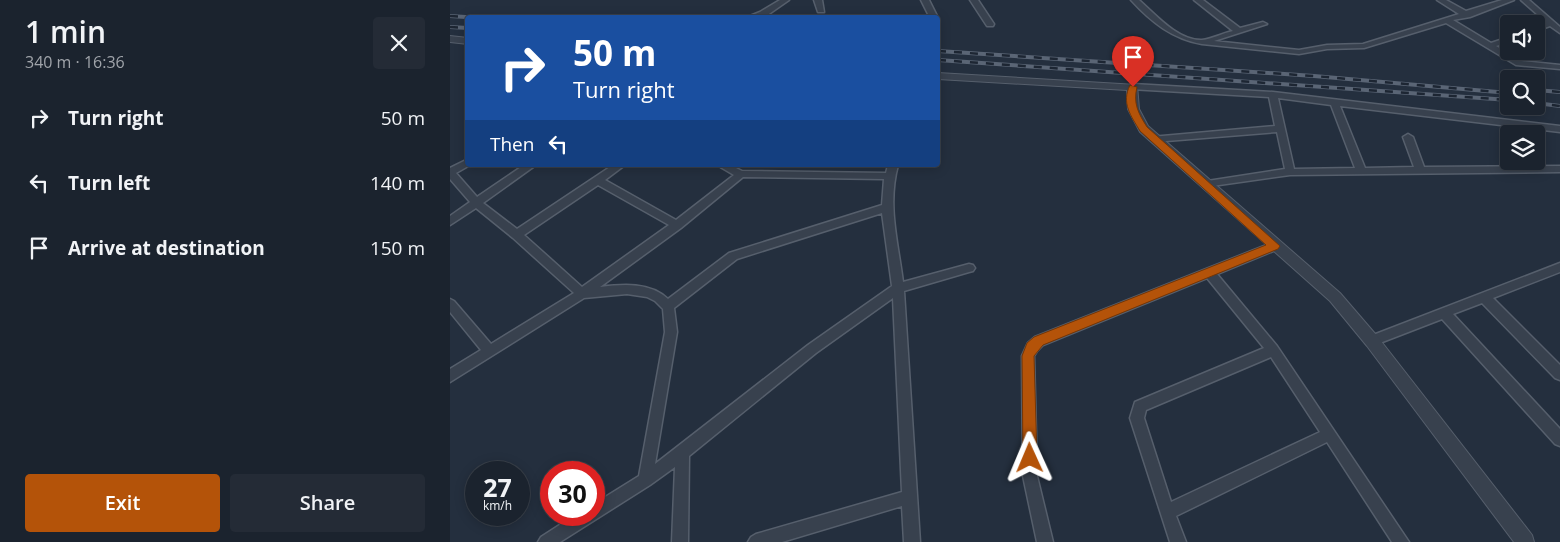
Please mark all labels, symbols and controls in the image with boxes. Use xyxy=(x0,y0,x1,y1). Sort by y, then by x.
text: 1 min xyxy=(25,11,106,52)
map controls xyxy=(1500,15,1545,170)
button: sound xyxy=(1500,15,1545,60)
button: close xyxy=(373,17,425,69)
text: 50 m xyxy=(573,29,656,76)
icon: right xyxy=(490,35,555,100)
pin xyxy=(1112,36,1154,87)
icon: arrive xyxy=(1119,43,1147,71)
text: 340 m · 16:36 xyxy=(25,51,125,73)
button: search xyxy=(1500,70,1545,115)
text: Turn right xyxy=(573,74,675,104)
icon: right xyxy=(25,104,53,132)
text: Turn right xyxy=(68,105,163,131)
text: 50 m xyxy=(381,105,425,131)
button: layers xyxy=(1500,125,1545,170)
icon: left xyxy=(544,130,572,158)
text: Then xyxy=(490,131,534,157)
icon: left xyxy=(25,169,53,197)
text: Turn left xyxy=(68,170,150,196)
text: 140 m xyxy=(370,170,425,196)
icon: arrive xyxy=(25,234,53,262)
text: Arrive at destination xyxy=(68,235,265,261)
text: 150 m xyxy=(370,235,425,261)
position arrow xyxy=(1003,431,1055,483)
speed limit sign: 30 xyxy=(540,461,605,526)
text: 27 xyxy=(483,470,512,504)
button: Exit xyxy=(25,474,220,532)
button: Share xyxy=(230,474,425,532)
text: km/h xyxy=(483,497,512,514)

